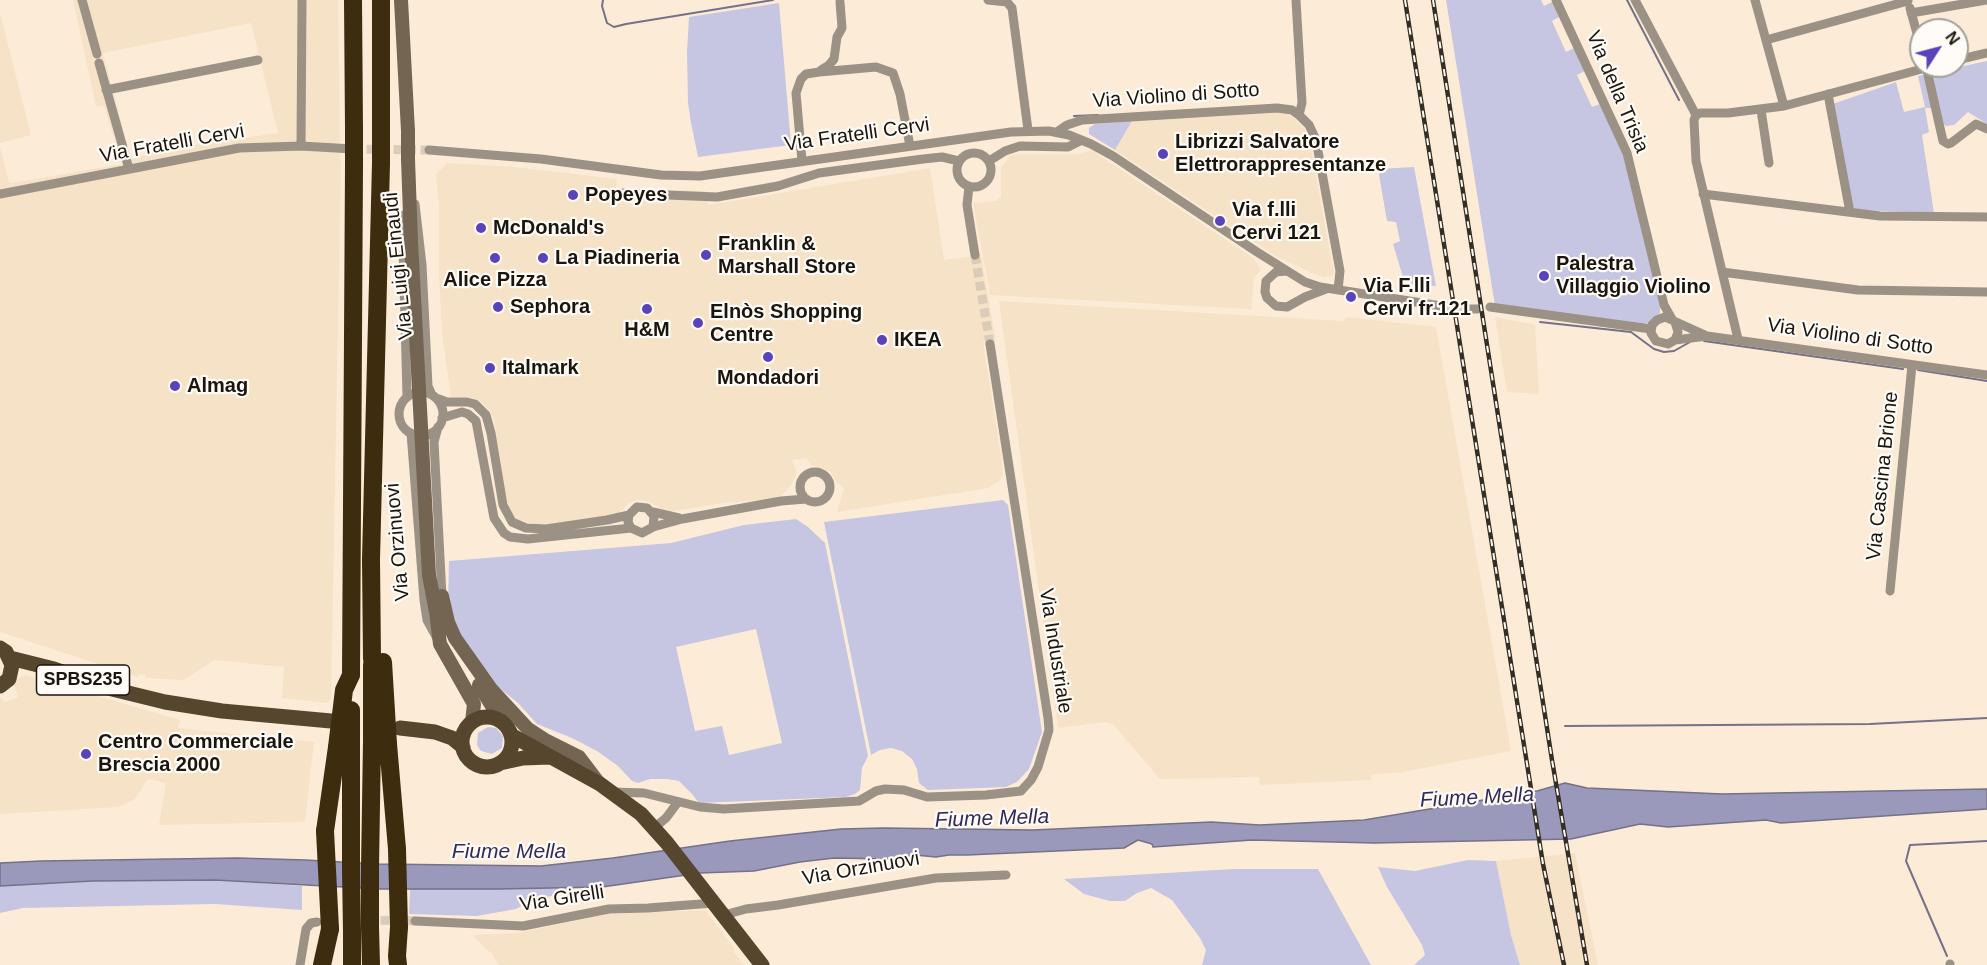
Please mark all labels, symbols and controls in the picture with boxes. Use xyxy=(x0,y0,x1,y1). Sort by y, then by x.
north arrow xyxy=(1909,18,1969,78)
street label: Via della Trisia xyxy=(1581,27,1653,157)
text: N xyxy=(1942,29,1963,48)
street label: Via Violino di Sotto xyxy=(1092,78,1260,114)
street label: Via Fratelli Cervi xyxy=(783,113,931,157)
street label: Via Fratelli Cervi xyxy=(98,119,246,169)
place label: Librizzi Salvatore Elettrorappresentanze xyxy=(1175,130,1386,177)
marker: Librizzi Salvatore Elettrorappresentanze xyxy=(1156,147,1170,161)
place label: Popeyes xyxy=(585,183,667,207)
marker: Popeyes xyxy=(566,188,580,202)
street label: Via Luigi Einaudi xyxy=(379,191,419,341)
place label: Via f.lli Cervi 121 xyxy=(1232,198,1321,245)
marker: Via f.lli Cervi 121 xyxy=(1213,214,1227,228)
place label: McDonald's xyxy=(493,216,604,240)
marker: McDonald's xyxy=(474,221,488,235)
place label: Franklin & Marshall Store xyxy=(718,232,856,279)
place label: La Piadineria xyxy=(555,246,679,270)
marker: Franklin & Marshall Store xyxy=(699,248,713,262)
marker: Alice Pizza xyxy=(488,251,502,265)
marker: La Piadineria xyxy=(536,251,550,265)
place label: Palestra Villaggio Violino xyxy=(1556,252,1711,299)
place label: Alice Pizza xyxy=(443,268,547,292)
marker: Palestra Villaggio Violino xyxy=(1537,269,1551,283)
place label: Via F.lli Cervi fr.121 xyxy=(1363,274,1471,321)
marker: Via F.lli Cervi fr.121 xyxy=(1344,290,1358,304)
place label: Sephora xyxy=(510,295,590,319)
marker: Sephora xyxy=(491,300,505,314)
place label: Elnòs Shopping Centre xyxy=(710,300,862,347)
marker: H&M xyxy=(640,302,654,316)
street label: Via Violino di Sotto xyxy=(1766,313,1934,361)
marker: Elnòs Shopping Centre xyxy=(691,316,705,330)
place label: H&M xyxy=(624,318,670,342)
place label: IKEA xyxy=(894,328,942,352)
marker: IKEA xyxy=(875,333,889,347)
marker: Mondadori xyxy=(761,350,775,364)
place label: Italmark xyxy=(502,356,579,380)
marker: Italmark xyxy=(483,361,497,375)
place label: Mondadori xyxy=(717,366,819,390)
place label: Almag xyxy=(187,374,248,398)
marker: Almag xyxy=(168,379,182,393)
street label: Via Cascina Brione xyxy=(1862,390,1904,562)
street label: Via Orzinuovi xyxy=(381,482,415,602)
street label: Via Industriale xyxy=(1033,587,1077,715)
road number: SPBS235 xyxy=(36,665,130,695)
place label: Centro Commerciale Brescia 2000 xyxy=(98,730,294,777)
marker: Centro Commerciale Brescia 2000 xyxy=(79,747,93,761)
water label: Fiume Mella xyxy=(1419,782,1535,814)
water label: Fiume Mella xyxy=(934,804,1050,834)
water label: Fiume Mella xyxy=(452,839,566,865)
street label: Via Orzinuovi xyxy=(801,847,921,891)
street label: Via Girelli xyxy=(518,880,606,918)

